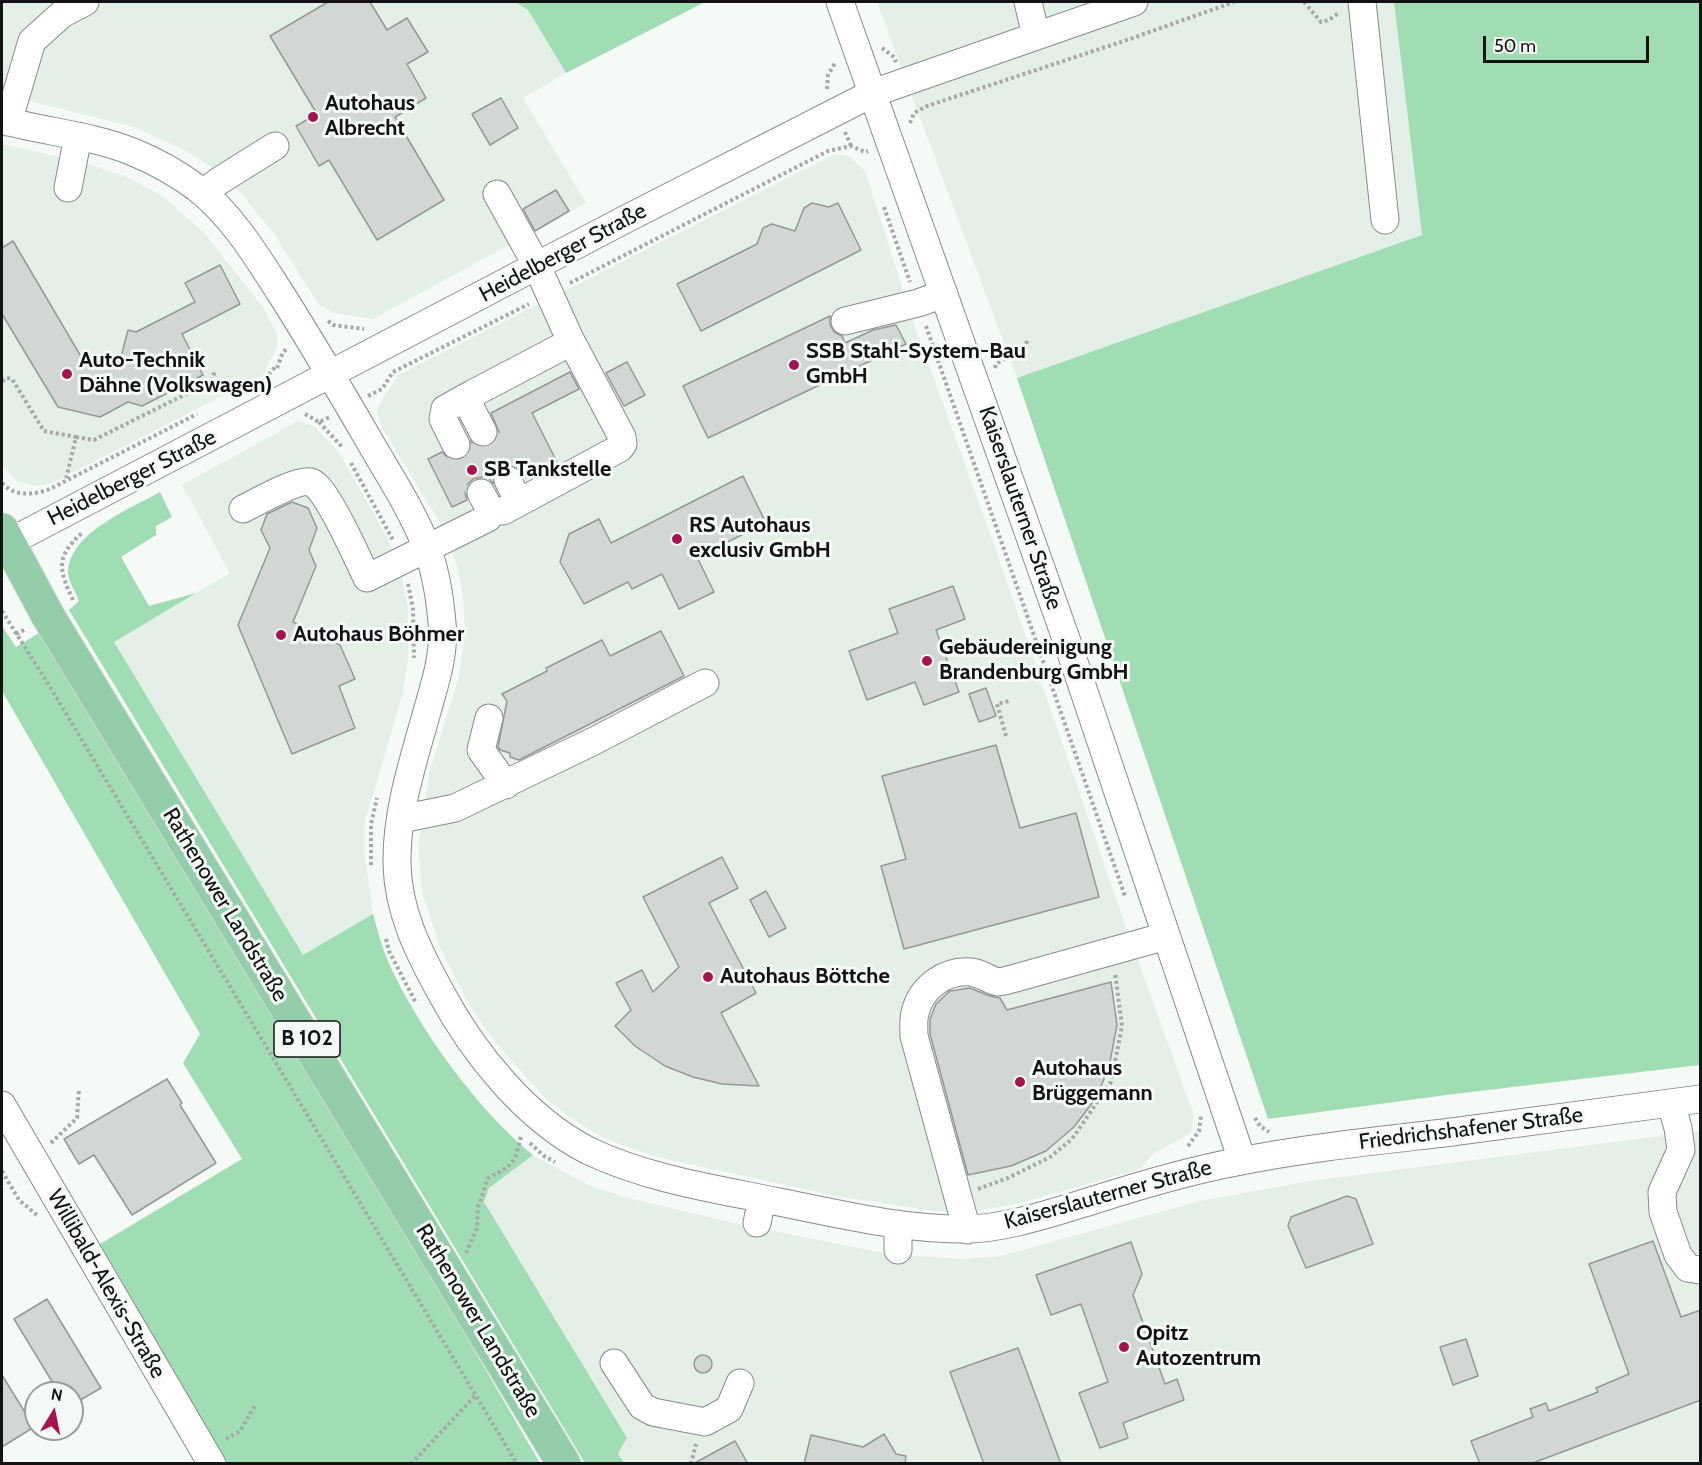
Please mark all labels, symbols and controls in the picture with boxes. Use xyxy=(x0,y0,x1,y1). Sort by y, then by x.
scale bar xyxy=(1486,24,1652,62)
text: 50 m xyxy=(1494,35,1536,57)
place label: Autohaus Albrecht xyxy=(325,91,415,142)
marker: Autohaus Albrecht xyxy=(306,110,320,124)
street label: Heidelberger Straße xyxy=(475,198,651,308)
place label: SSB Stahl-System-Bau GmbH xyxy=(806,339,1026,390)
place label: Auto-Technik Dähne (Volkswagen) xyxy=(79,348,272,400)
marker: SSB Stahl-System-Bau GmbH xyxy=(787,358,801,372)
marker: Auto-Technik Dähne (Volkswagen) xyxy=(60,367,74,381)
street label: Kaiserslauterner Straße xyxy=(973,403,1067,613)
street label: Heidelberger Straße xyxy=(43,424,221,532)
place label: SB Tankstelle xyxy=(484,457,611,483)
marker: SB Tankstelle xyxy=(465,463,479,477)
place label: RS Autohaus exclusiv GmbH xyxy=(689,513,831,564)
marker: RS Autohaus exclusiv GmbH xyxy=(670,532,684,546)
place label: Autohaus Böhmer xyxy=(293,622,464,648)
marker: Autohaus Böhmer xyxy=(274,628,288,642)
place label: Gebäudereinigung Brandenburg GmbH xyxy=(939,635,1129,686)
marker: Gebäudereinigung Brandenburg GmbH xyxy=(920,654,934,668)
street label: Rathenower Landstraße xyxy=(157,803,293,1007)
place label: Autohaus Böttche xyxy=(720,964,890,990)
marker: Autohaus Böttche xyxy=(701,970,715,984)
road number: B 102 xyxy=(274,1021,340,1057)
place label: Autohaus Brüggemann xyxy=(1032,1056,1153,1108)
marker: Autohaus Brüggemann xyxy=(1013,1075,1027,1089)
street label: Friedrichshafener Straße xyxy=(1357,1102,1585,1156)
street label: Kaiserslauterner Straße xyxy=(1001,1155,1215,1235)
street label: Willibald-Alexis-Straße xyxy=(41,1185,171,1383)
street label: Rathenower Landstraße xyxy=(410,1219,546,1423)
place label: Opitz Autozentrum xyxy=(1136,1321,1261,1372)
marker: Opitz Autozentrum xyxy=(1117,1340,1131,1354)
north arrow xyxy=(24,1381,84,1441)
text: N xyxy=(50,1384,64,1405)

